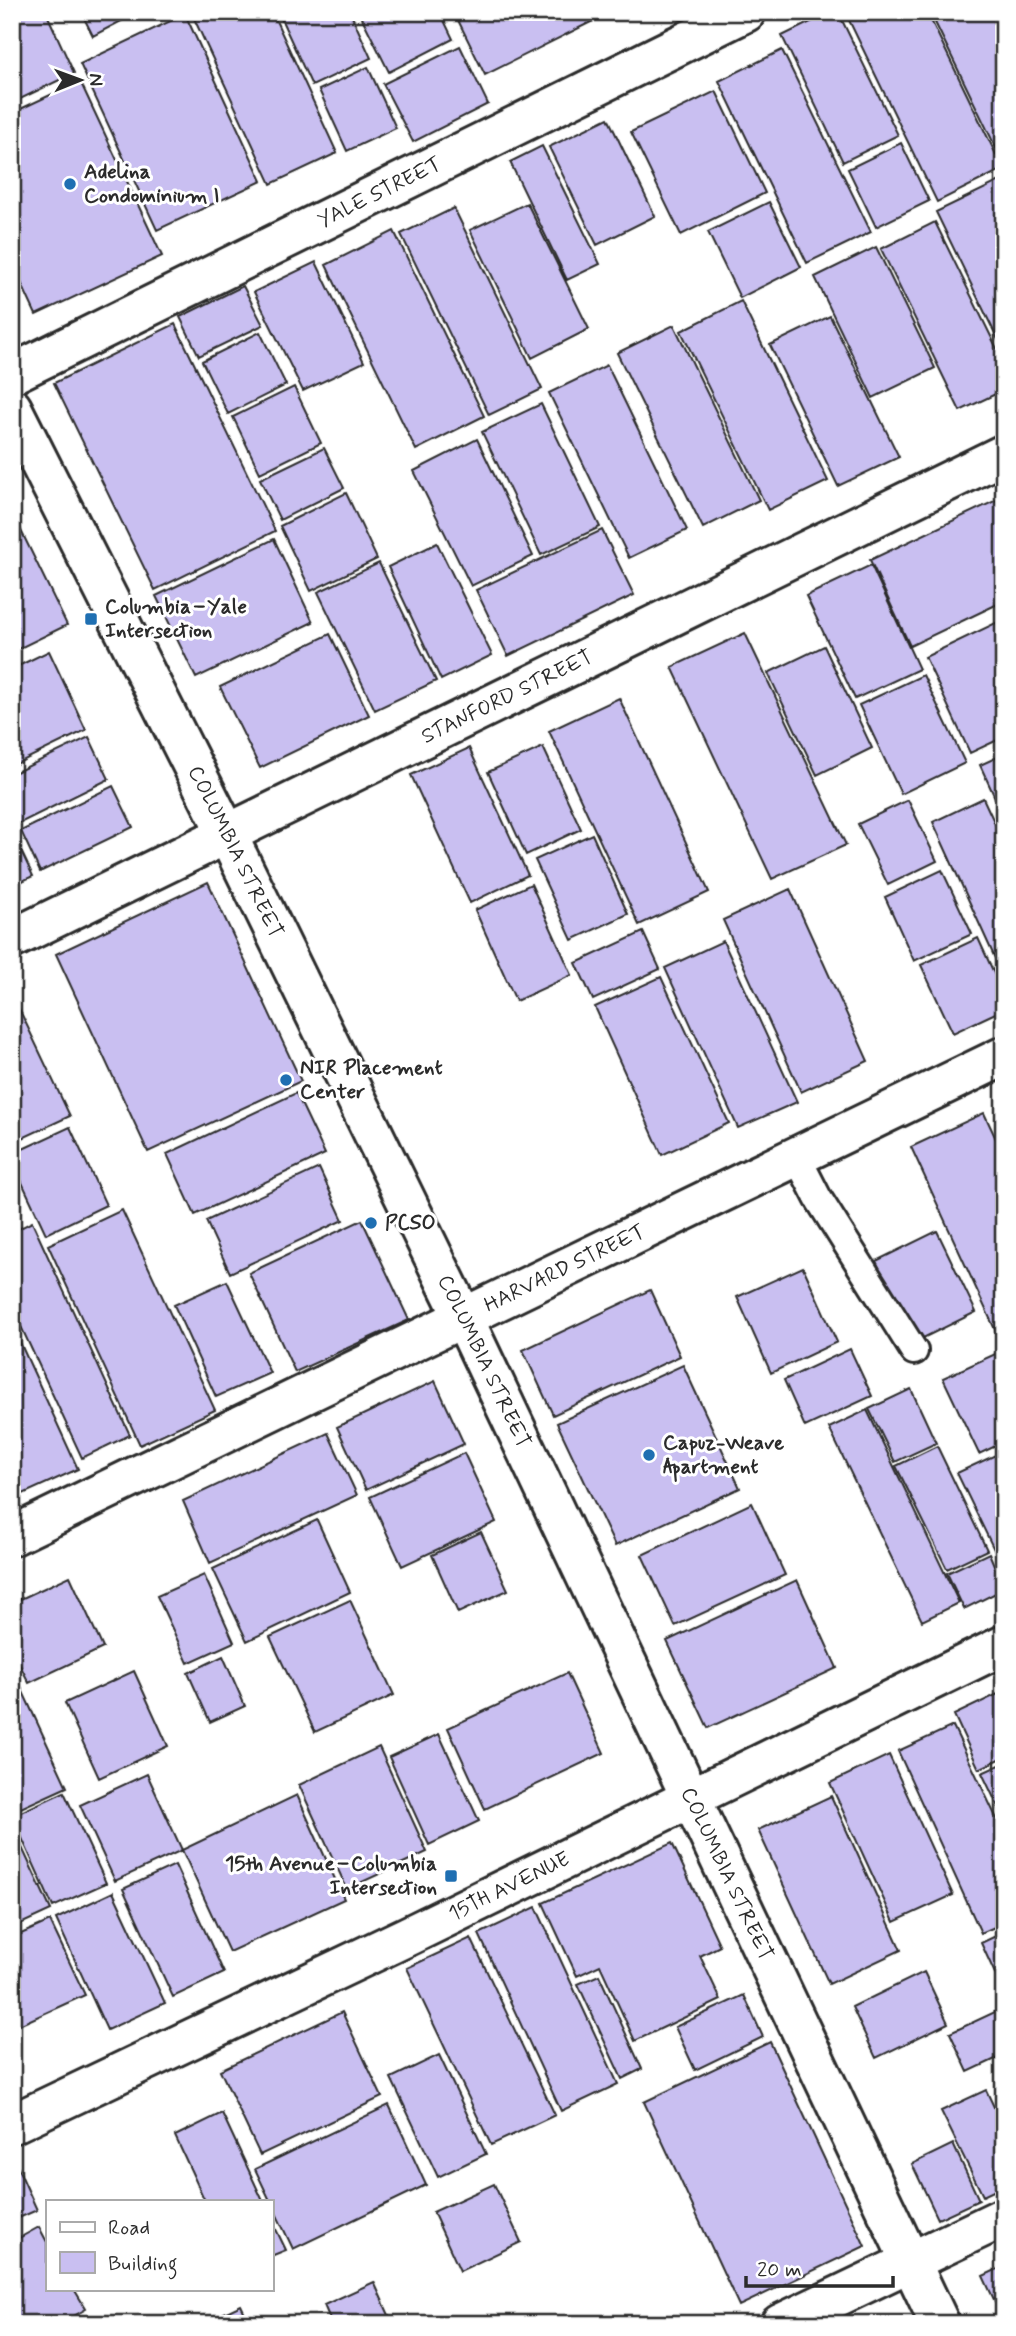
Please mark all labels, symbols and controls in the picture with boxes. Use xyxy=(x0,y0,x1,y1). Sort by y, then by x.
north arrow xyxy=(46,46,116,116)
text: N xyxy=(83,73,108,86)
street label: YALE STREET xyxy=(313,150,446,235)
place label: Adelina Condominium I xyxy=(84,158,220,210)
marker: Adelina Condominium I xyxy=(62,176,78,192)
place label: Columbia–Yale Intersection xyxy=(105,593,247,645)
marker: Columbia–Yale Intersection xyxy=(83,611,99,627)
street label: STANFORD STREET xyxy=(417,643,597,751)
street label: COLUMBIA STREET xyxy=(181,761,290,943)
place label: NIR Placement Center xyxy=(300,1054,443,1106)
marker: NIR Placement Center xyxy=(278,1072,294,1088)
place label: PCSO xyxy=(385,1209,436,1237)
marker: PCSO xyxy=(363,1215,379,1231)
street label: HARVARD STREET xyxy=(479,1218,650,1319)
street label: COLUMBIA STREET xyxy=(431,1270,537,1453)
place label: Capuz-Weave Apartment xyxy=(663,1429,784,1482)
marker: Capuz-Weave Apartment xyxy=(641,1447,657,1463)
street label: COLUMBIA STREET xyxy=(674,1783,780,1965)
street label: 15TH AVENUE xyxy=(444,1845,574,1928)
place label: 15th Avenue–Columbia Intersection xyxy=(225,1850,437,1902)
marker: 15th Avenue–Columbia Intersection xyxy=(443,1868,459,1884)
legend xyxy=(46,2200,273,2290)
text: Road xyxy=(108,2214,150,2242)
scale bar xyxy=(746,2245,894,2289)
text: Building xyxy=(108,2250,178,2280)
text: 20 m xyxy=(757,2256,802,2284)

